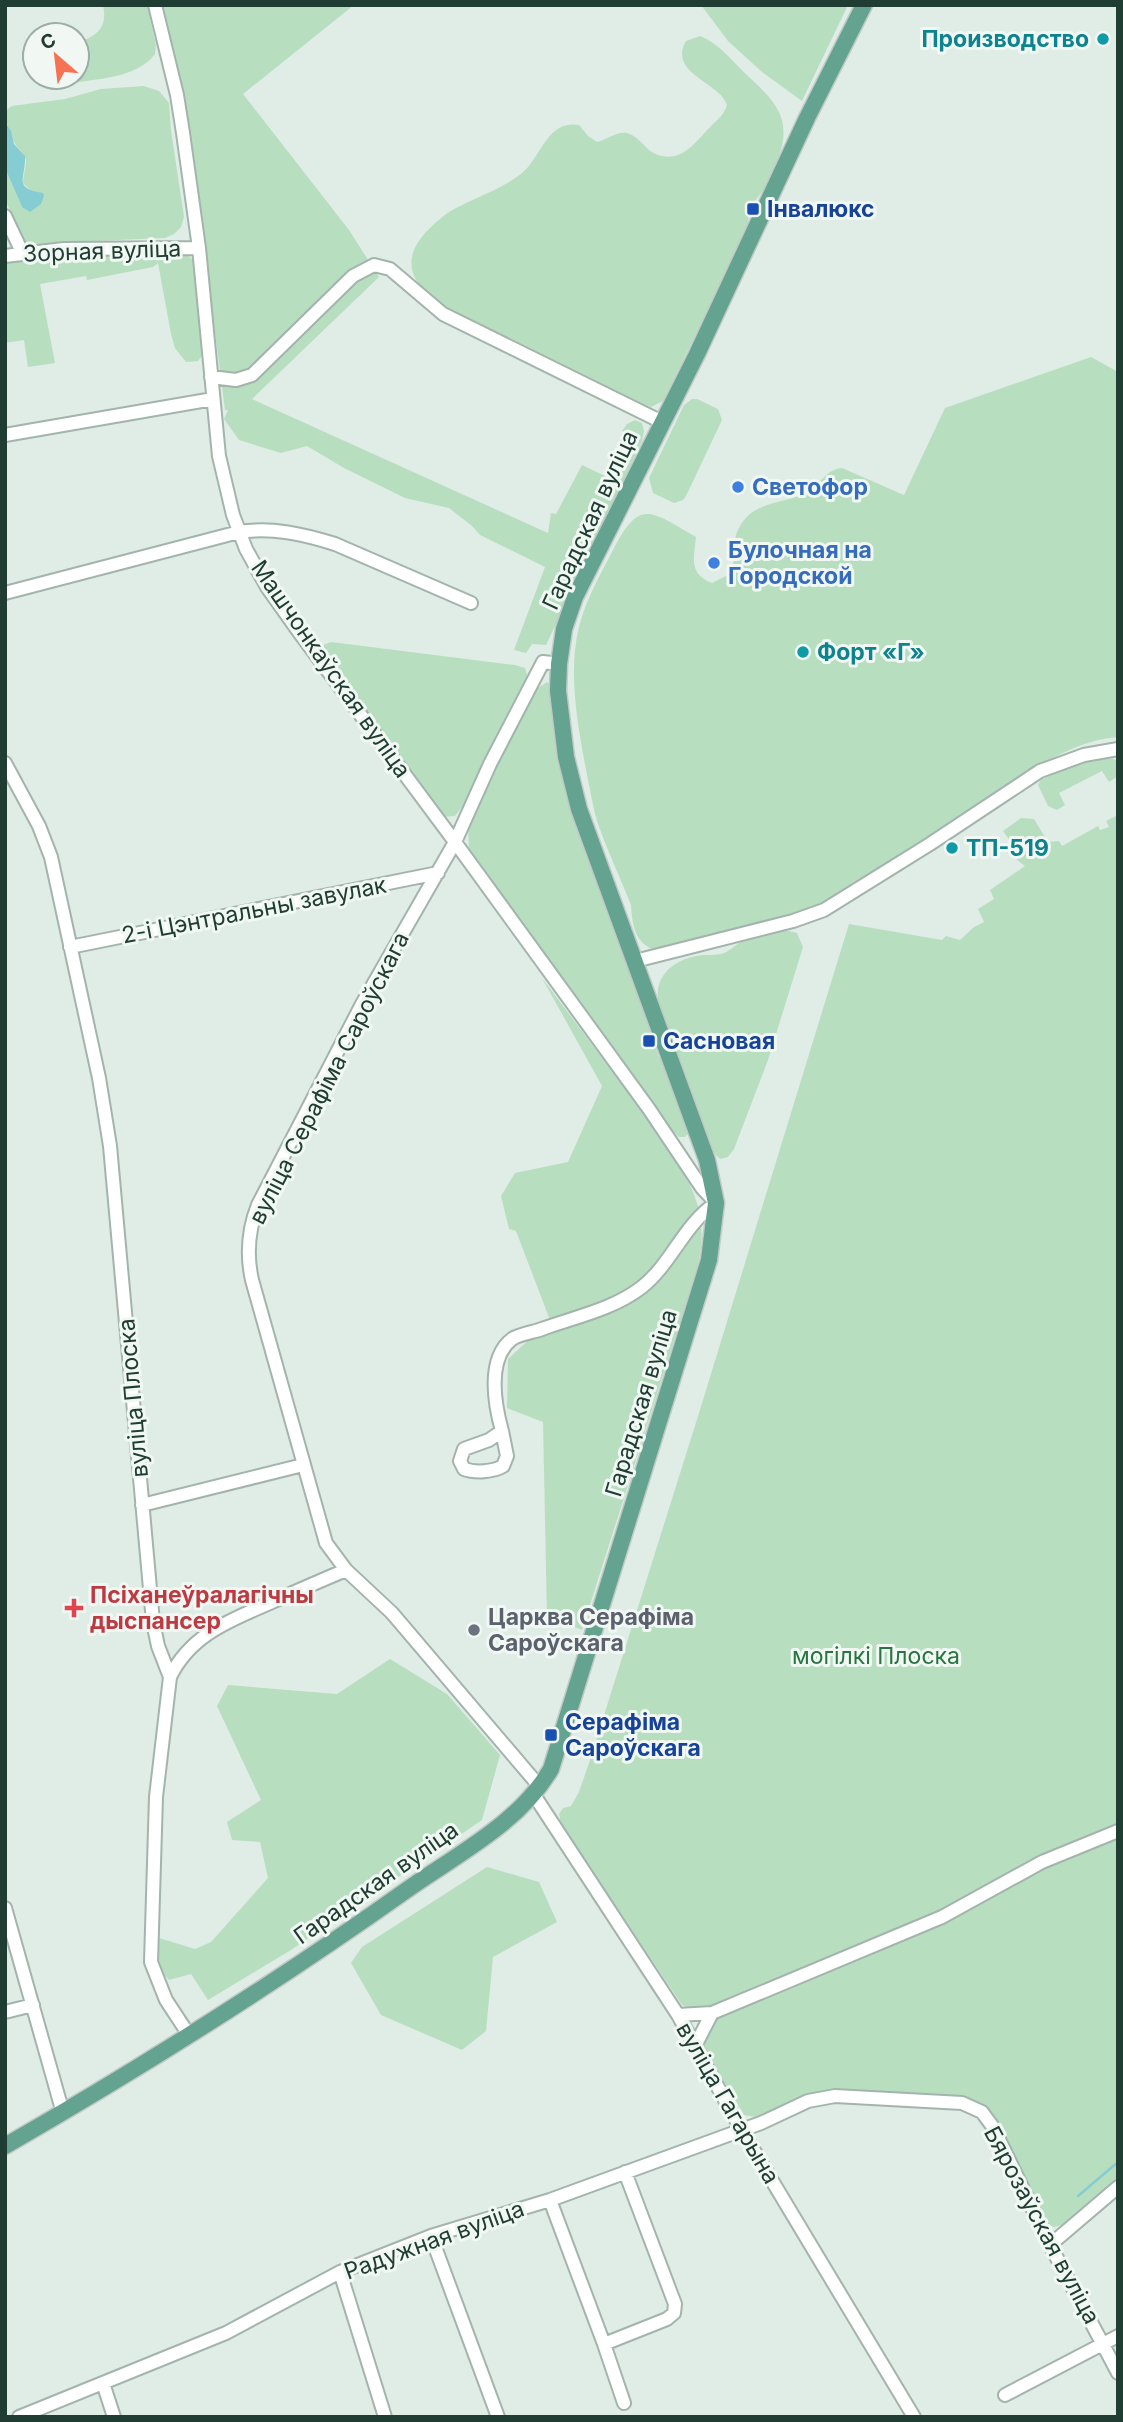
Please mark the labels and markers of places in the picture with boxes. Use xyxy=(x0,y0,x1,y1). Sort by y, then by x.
place label: Производство xyxy=(921,25,1089,53)
marker: Производство xyxy=(1095,31,1111,47)
place label: Інвалюкс xyxy=(767,195,875,223)
marker: Інвалюкс xyxy=(745,201,761,217)
place label: Светофор xyxy=(752,473,868,501)
marker: Светофор xyxy=(730,479,746,495)
place label: Булочная на Городской xyxy=(728,536,872,590)
marker: Булочная на Городской xyxy=(706,555,722,571)
place label: Форт «Г» xyxy=(817,638,925,666)
marker: Форт «Г» xyxy=(795,644,811,660)
place label: ТП-519 xyxy=(966,834,1049,862)
marker: ТП-519 xyxy=(944,840,960,856)
place label: Сасновая xyxy=(663,1027,775,1055)
marker: Сасновая xyxy=(641,1033,657,1049)
place label: Псіханеўралагічны дыспансер xyxy=(90,1581,314,1635)
marker: Псіханеўралагічны дыспансер xyxy=(64,1598,84,1618)
place label: Царква Серафіма Сароўскага xyxy=(488,1603,694,1657)
marker: Царква Серафіма Сароўскага xyxy=(466,1622,482,1638)
place label: Серафіма Сароўскага xyxy=(565,1708,701,1762)
marker: Серафіма Сароўскага xyxy=(543,1727,559,1743)

